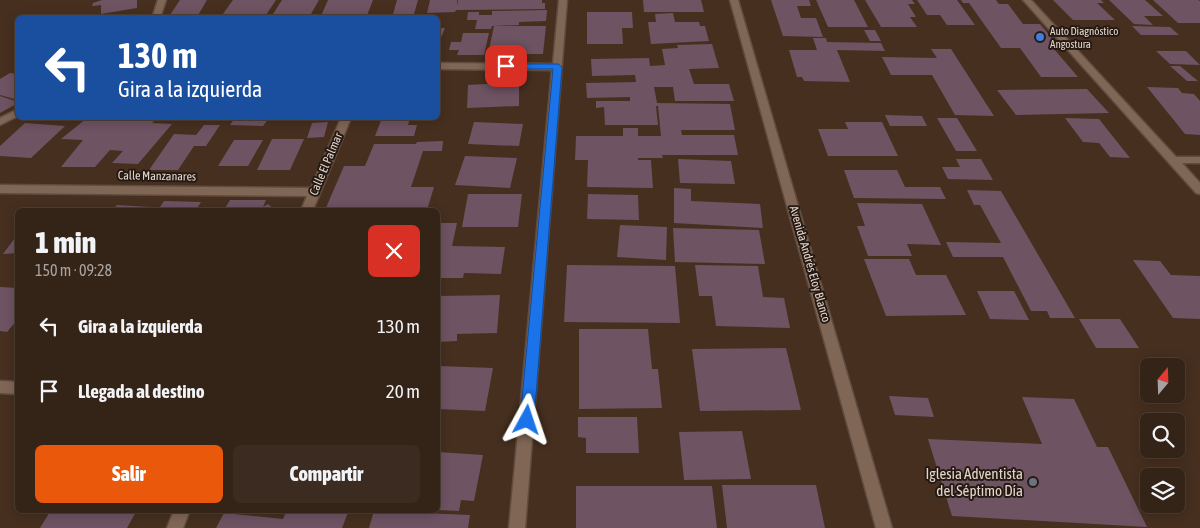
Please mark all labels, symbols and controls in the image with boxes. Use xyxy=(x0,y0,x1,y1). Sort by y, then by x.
place label: Auto Diagnóstico Angostura xyxy=(1050,25,1118,50)
marker: Auto Diagnóstico Angostura xyxy=(1034,31,1046,43)
icon: left xyxy=(35,35,100,100)
text: 130 m xyxy=(118,35,197,75)
pin xyxy=(485,45,527,87)
icon: arrive xyxy=(492,52,520,80)
text: Gira a la izquierda xyxy=(118,76,262,102)
street label: Calle El Palmar xyxy=(307,130,346,197)
street label: Calle Manzanares xyxy=(118,168,196,184)
street label: Avenida Andrés Eloy Blanco xyxy=(787,204,833,324)
text: 1 min xyxy=(35,225,96,259)
button: close xyxy=(368,225,420,277)
text: 150 m · 09:28 xyxy=(35,261,112,279)
icon: left xyxy=(35,312,63,340)
text: Gira a la izquierda xyxy=(78,315,203,337)
text: 130 m xyxy=(377,315,420,337)
north arrow xyxy=(1140,358,1185,402)
map controls xyxy=(1140,358,1185,513)
icon: arrive xyxy=(35,377,63,405)
text: Llegada al destino xyxy=(78,380,205,402)
text: 20 m xyxy=(386,380,420,402)
position arrow xyxy=(500,393,552,445)
button: search xyxy=(1140,413,1185,458)
button: Salir xyxy=(35,445,223,503)
button: Compartir xyxy=(233,445,420,503)
place label: Iglesia Adventista del Séptimo Día xyxy=(925,465,1023,499)
button: layers xyxy=(1140,468,1185,513)
marker: Iglesia Adventista del Séptimo Día xyxy=(1027,476,1039,488)

